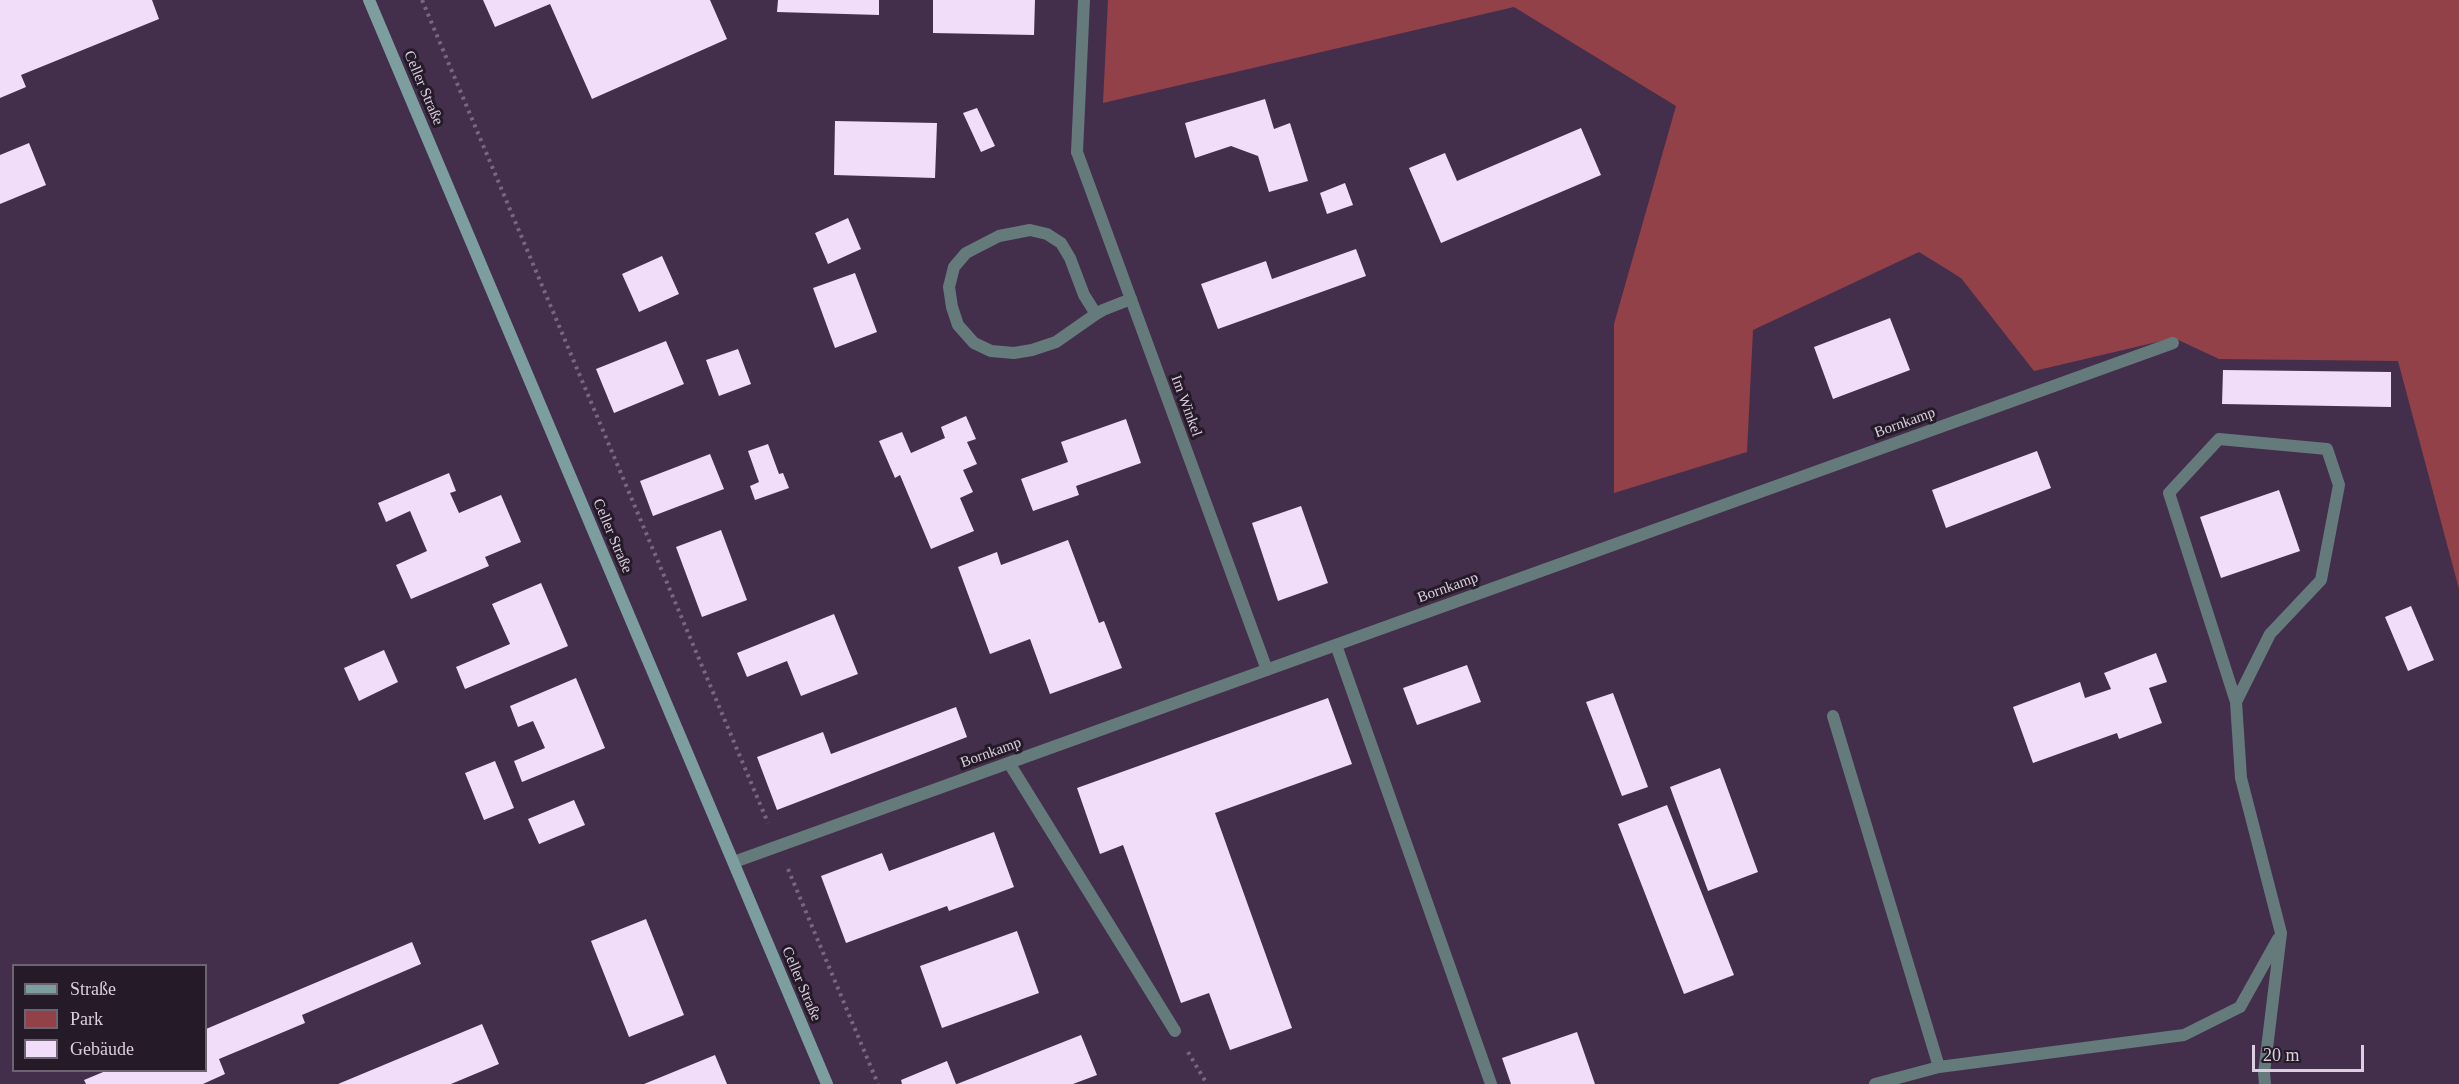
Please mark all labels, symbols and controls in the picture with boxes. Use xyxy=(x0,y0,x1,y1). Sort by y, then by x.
street label: Celler Straße xyxy=(399,48,447,128)
street label: Im Winkel xyxy=(1167,373,1205,439)
street label: Bornkamp xyxy=(1872,404,1938,442)
street label: Celler Straße xyxy=(588,496,636,576)
street label: Bornkamp xyxy=(1415,569,1481,607)
street label: Bornkamp xyxy=(958,734,1024,772)
street label: Celler Straße xyxy=(777,944,825,1024)
legend xyxy=(12,964,207,1072)
text: Straße xyxy=(70,979,116,999)
text: Park xyxy=(70,1009,103,1029)
scale bar xyxy=(2255,1033,2368,1071)
text: Gebäude xyxy=(70,1039,134,1059)
text: 20 m xyxy=(2263,1045,2300,1065)

